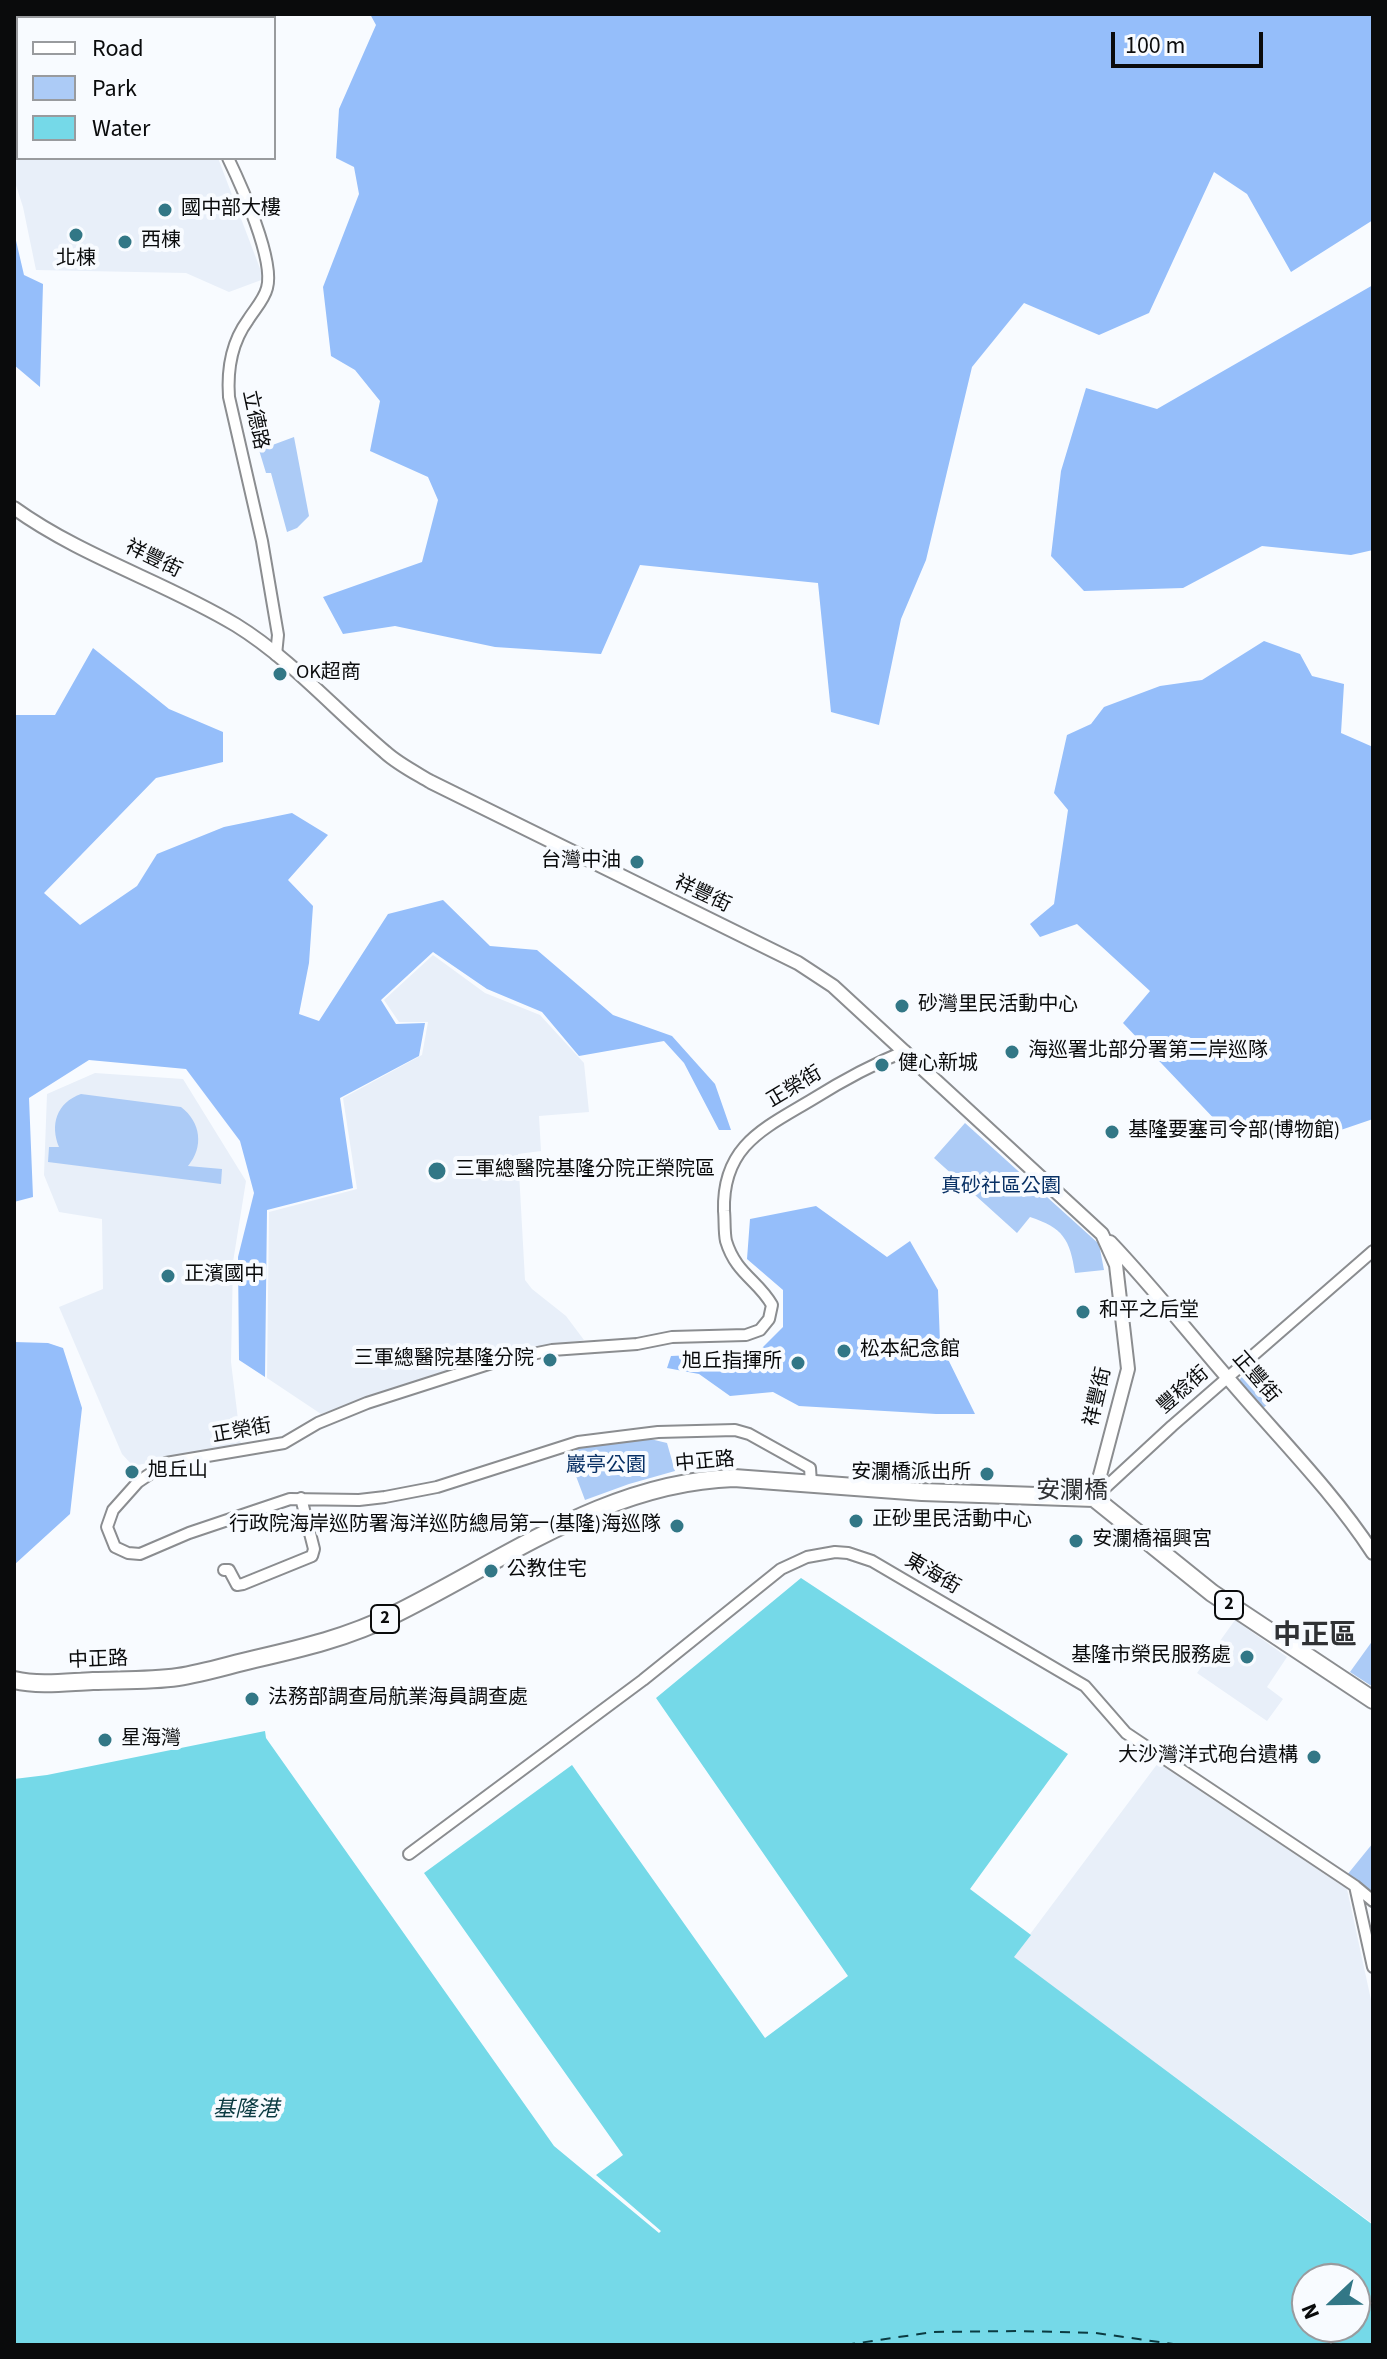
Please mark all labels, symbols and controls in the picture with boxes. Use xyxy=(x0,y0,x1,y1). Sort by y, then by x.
legend xyxy=(16,16,276,160)
scale bar xyxy=(1115,16,1267,66)
text: 100 m xyxy=(1125,28,1185,63)
text: Road xyxy=(92,31,144,66)
text: Park xyxy=(92,71,137,106)
text: Water xyxy=(92,111,150,146)
place label: 國中部大樓 xyxy=(181,198,281,222)
marker: 國中部大樓 xyxy=(156,201,174,219)
marker: 北棟 xyxy=(67,226,85,244)
place label: 西棟 xyxy=(141,230,181,254)
marker: 西棟 xyxy=(116,233,134,251)
place label: 北棟 xyxy=(56,248,96,272)
street label: 立德路 xyxy=(236,388,272,452)
street label: 祥豐街 xyxy=(121,536,185,584)
place label: OK超商 xyxy=(296,662,361,686)
marker: OK超商 xyxy=(271,665,289,683)
place label: 台灣中油 xyxy=(541,850,621,874)
marker: 台灣中油 xyxy=(628,853,646,871)
street label: 祥豐街 xyxy=(670,871,734,919)
place label: 砂灣里民活動中心 xyxy=(918,994,1078,1018)
marker: 砂灣里民活動中心 xyxy=(893,997,911,1015)
place label: 海巡署北部分署第二岸巡隊 xyxy=(1028,1040,1268,1064)
marker: 海巡署北部分署第二岸巡隊 xyxy=(1003,1043,1021,1061)
place label: 健心新城 xyxy=(898,1053,978,1077)
marker: 健心新城 xyxy=(873,1056,891,1074)
street label: 正榮街 xyxy=(763,1062,827,1114)
place label: 基隆要塞司令部(博物館) xyxy=(1128,1120,1340,1144)
marker: 基隆要塞司令部(博物館) xyxy=(1103,1123,1121,1141)
place label: 三軍總醫院基隆分院正榮院區 xyxy=(455,1159,715,1183)
marker: 三軍總醫院基隆分院正榮院區 xyxy=(426,1160,448,1182)
park label: 真砂社區公園 xyxy=(941,1176,1061,1200)
place label: 正濱國中 xyxy=(184,1264,264,1288)
marker: 正濱國中 xyxy=(159,1267,177,1285)
place label: 和平之后堂 xyxy=(1099,1300,1199,1324)
marker: 和平之后堂 xyxy=(1074,1303,1092,1321)
place label: 松本紀念館 xyxy=(860,1339,960,1363)
marker: 松本紀念館 xyxy=(835,1342,853,1360)
street label: 正豐街 xyxy=(1226,1347,1284,1409)
place label: 三軍總醫院基隆分院 xyxy=(354,1348,534,1372)
marker: 三軍總醫院基隆分院 xyxy=(541,1351,559,1369)
place label: 旭丘指揮所 xyxy=(682,1351,782,1375)
marker: 旭丘指揮所 xyxy=(789,1354,807,1372)
street label: 豐稔街 xyxy=(1153,1362,1215,1420)
street label: 祥豐街 xyxy=(1081,1365,1117,1429)
street label: 正榮街 xyxy=(210,1415,274,1449)
street label: 中正路 xyxy=(674,1448,736,1478)
park label: 巖亭公園 xyxy=(566,1455,646,1479)
place label: 旭丘山 xyxy=(148,1460,208,1484)
place label: 安瀾橋派出所 xyxy=(851,1462,971,1486)
marker: 旭丘山 xyxy=(123,1463,141,1481)
marker: 安瀾橋派出所 xyxy=(978,1465,996,1483)
district label: 安瀾橋 xyxy=(1036,1479,1108,1507)
place label: 正砂里民活動中心 xyxy=(872,1509,1032,1533)
marker: 正砂里民活動中心 xyxy=(847,1512,865,1530)
place label: 行政院海岸巡防署海洋巡防總局第一(基隆)海巡隊 xyxy=(229,1514,661,1538)
marker: 行政院海岸巡防署海洋巡防總局第一(基隆)海巡隊 xyxy=(668,1517,686,1535)
place label: 安瀾橋福興宮 xyxy=(1092,1529,1212,1553)
marker: 安瀾橋福興宮 xyxy=(1067,1532,1085,1550)
street label: 東海街 xyxy=(900,1550,964,1600)
place label: 公教住宅 xyxy=(507,1559,587,1583)
marker: 公教住宅 xyxy=(482,1562,500,1580)
road number: 2 xyxy=(1215,1591,1243,1619)
road number: 2 xyxy=(371,1605,399,1633)
district label: 中正區 xyxy=(1273,1621,1357,1655)
place label: 基隆市榮民服務處 xyxy=(1071,1645,1231,1669)
street label: 中正路 xyxy=(68,1648,128,1674)
marker: 基隆市榮民服務處 xyxy=(1238,1648,1256,1666)
place label: 法務部調查局航業海員調查處 xyxy=(268,1687,528,1711)
marker: 法務部調查局航業海員調查處 xyxy=(243,1690,261,1708)
place label: 星海灣 xyxy=(121,1728,181,1752)
marker: 星海灣 xyxy=(96,1731,114,1749)
place label: 大沙灣洋式砲台遺構 xyxy=(1118,1745,1298,1769)
marker: 大沙灣洋式砲台遺構 xyxy=(1305,1748,1323,1766)
water label: 基隆港 xyxy=(213,2098,279,2124)
north arrow xyxy=(1291,2263,1371,2343)
text: N xyxy=(1293,2298,1328,2324)

